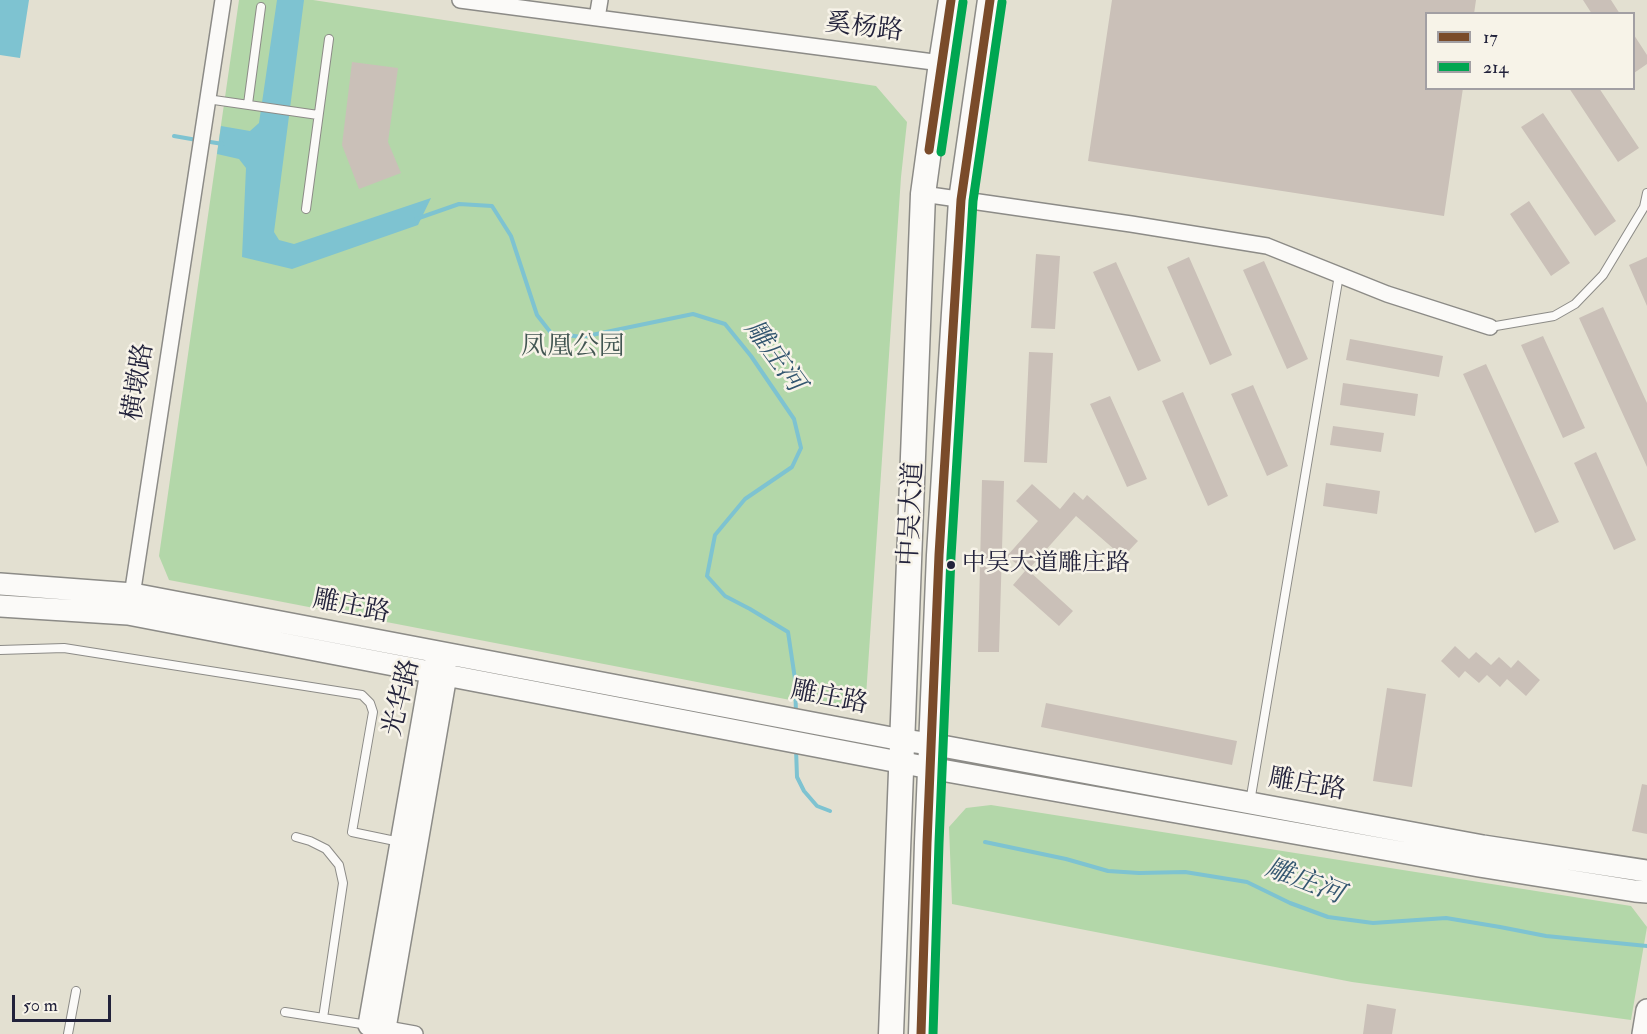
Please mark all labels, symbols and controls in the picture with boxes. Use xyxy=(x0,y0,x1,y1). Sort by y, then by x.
street label: 奚杨路 xyxy=(823,9,905,49)
legend xyxy=(1425,12,1635,90)
text: 17 xyxy=(1483,26,1498,49)
text: 214 xyxy=(1483,56,1508,79)
water label: 雕庄河 xyxy=(736,315,810,399)
park label: 凤凰公园 xyxy=(521,332,625,364)
street label: 横墩路 xyxy=(118,341,162,423)
street label: 中吴大道 xyxy=(895,461,931,567)
place label: 中吴大道雕庄路 xyxy=(962,551,1130,579)
marker: 中吴大道雕庄路 xyxy=(945,559,957,571)
street label: 雕庄路 xyxy=(310,585,392,631)
street label: 光华路 xyxy=(378,656,428,740)
street label: 雕庄路 xyxy=(788,676,870,722)
street label: 雕庄路 xyxy=(1266,764,1348,808)
water label: 雕庄河 xyxy=(1260,853,1348,913)
scale bar xyxy=(15,983,114,1021)
text: 50 m xyxy=(23,994,58,1017)

